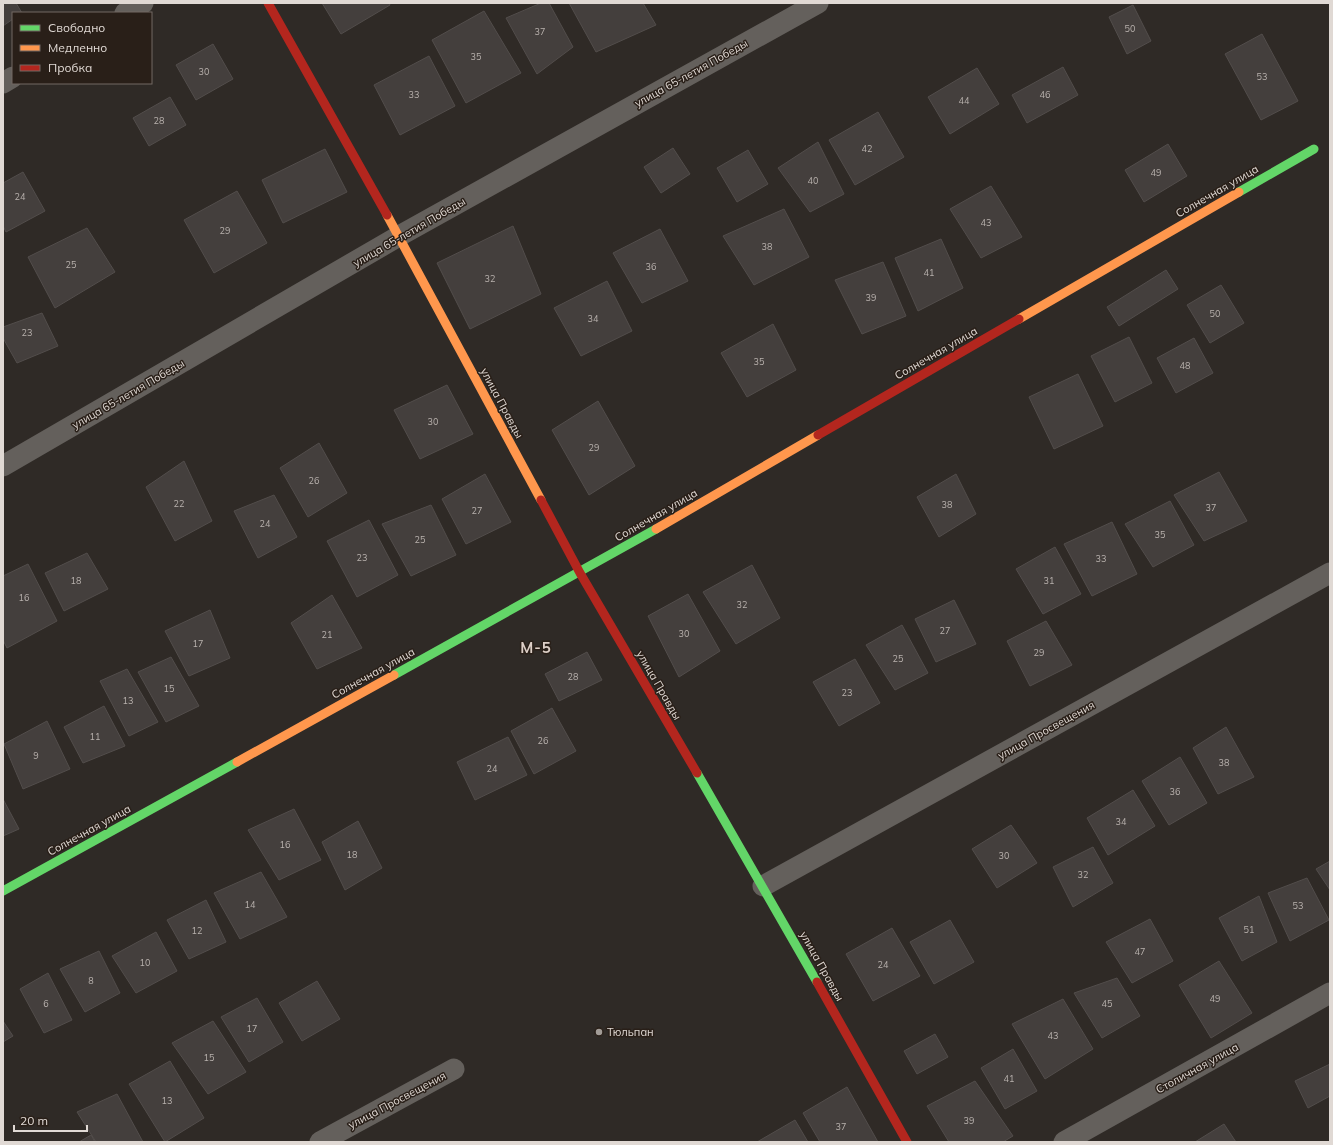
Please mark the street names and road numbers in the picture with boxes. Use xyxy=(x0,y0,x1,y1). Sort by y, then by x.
street label: улица 65-летия Победы xyxy=(632,36,750,110)
street label: Солнечная улица xyxy=(1173,162,1261,220)
street label: улица 65-летия Победы xyxy=(350,194,468,270)
street label: Солнечная улица xyxy=(892,324,980,382)
street label: улица 65-летия Победы xyxy=(69,356,187,432)
street label: улица Правды xyxy=(478,365,526,441)
street label: Солнечная улица xyxy=(612,486,700,544)
street label: Солнечная улица xyxy=(329,644,417,702)
street label: улица Правды xyxy=(633,648,685,722)
street label: улица Просвещения xyxy=(995,698,1097,762)
street label: Солнечная улица xyxy=(45,801,133,859)
street label: улица Правды xyxy=(797,929,847,1003)
street label: Столичная улица xyxy=(1153,1040,1241,1096)
street label: улица Просвещения xyxy=(346,1068,448,1132)

